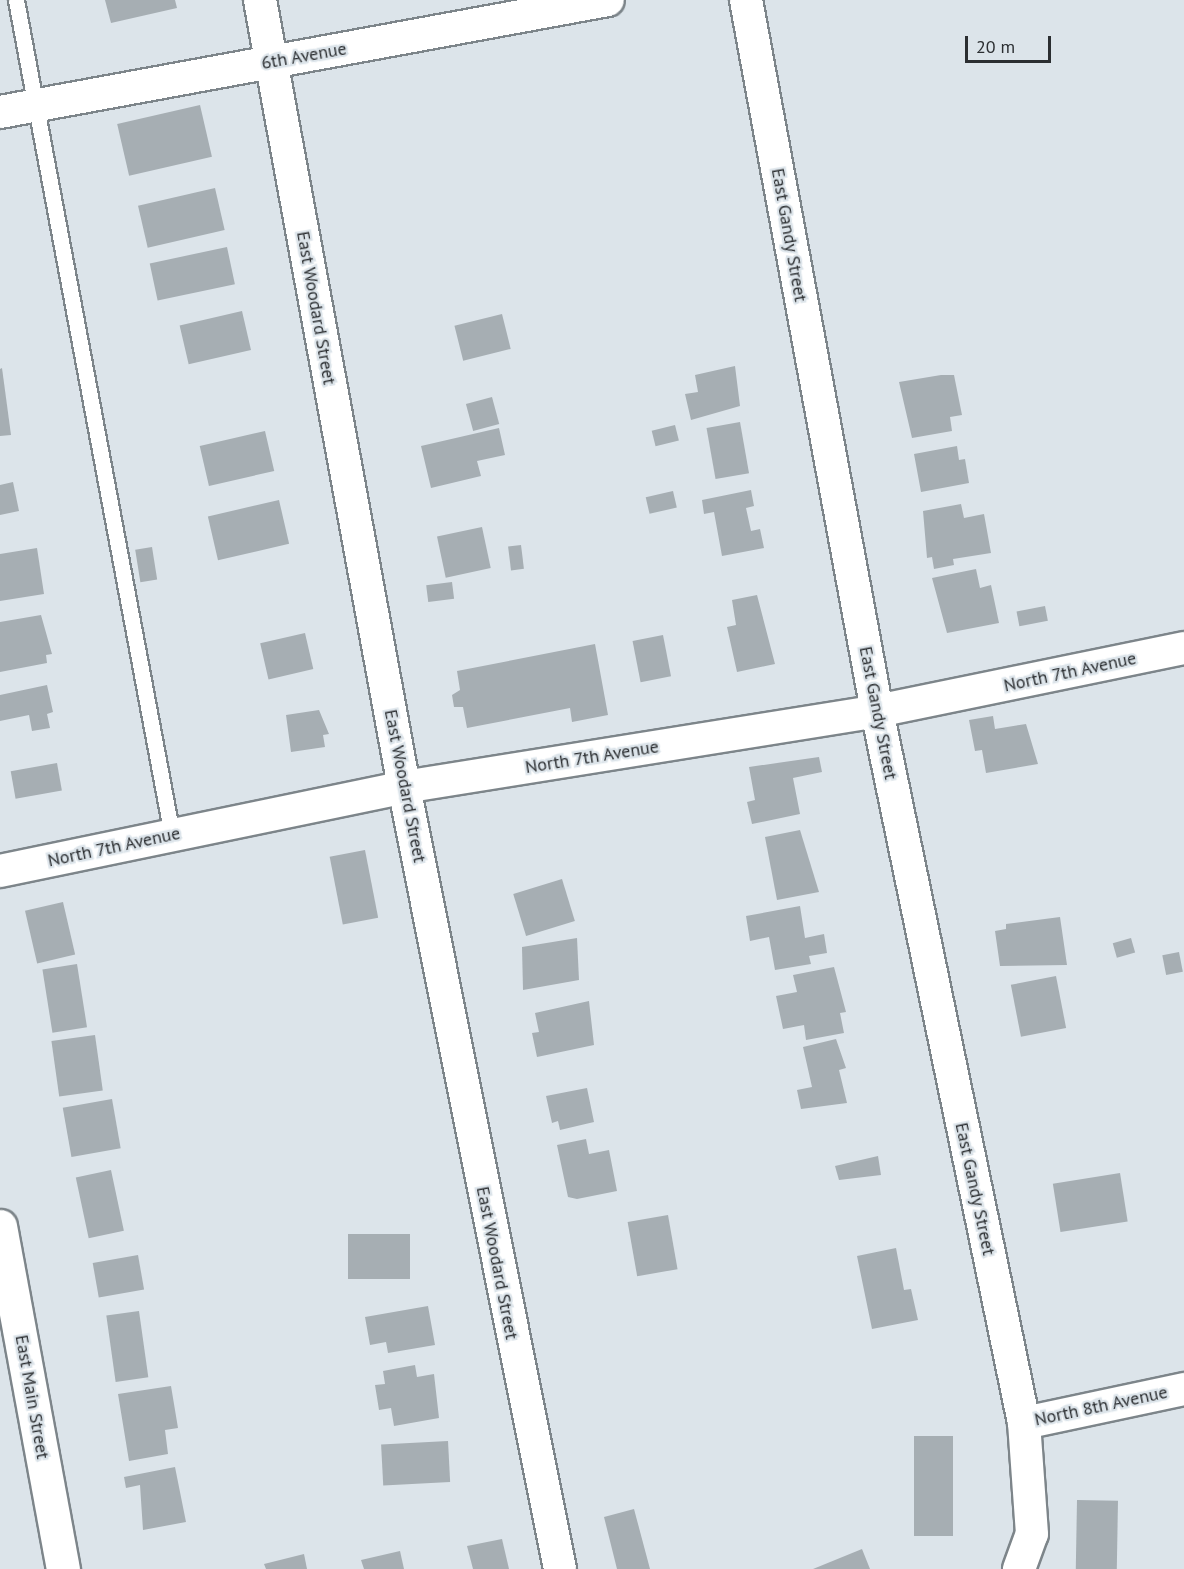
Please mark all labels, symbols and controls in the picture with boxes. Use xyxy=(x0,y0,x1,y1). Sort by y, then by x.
scale bar xyxy=(968,24,1054,62)
text: 20 m xyxy=(976,35,1015,58)
street label: 6th Avenue xyxy=(259,38,349,74)
street label: East Gandy Street xyxy=(767,166,811,304)
street label: East Woodard Street xyxy=(292,229,340,387)
street label: East Gandy Street xyxy=(854,644,902,782)
street label: North 7th Avenue xyxy=(1001,647,1139,697)
street label: East Woodard Street xyxy=(380,708,430,864)
street label: North 7th Avenue xyxy=(523,736,661,778)
street label: North 7th Avenue xyxy=(45,822,183,872)
street label: East Gandy Street xyxy=(950,1120,1000,1258)
street label: East Woodard Street xyxy=(472,1185,522,1341)
street label: East Main Street xyxy=(10,1333,54,1461)
street label: North 8th Avenue xyxy=(1032,1381,1170,1431)

